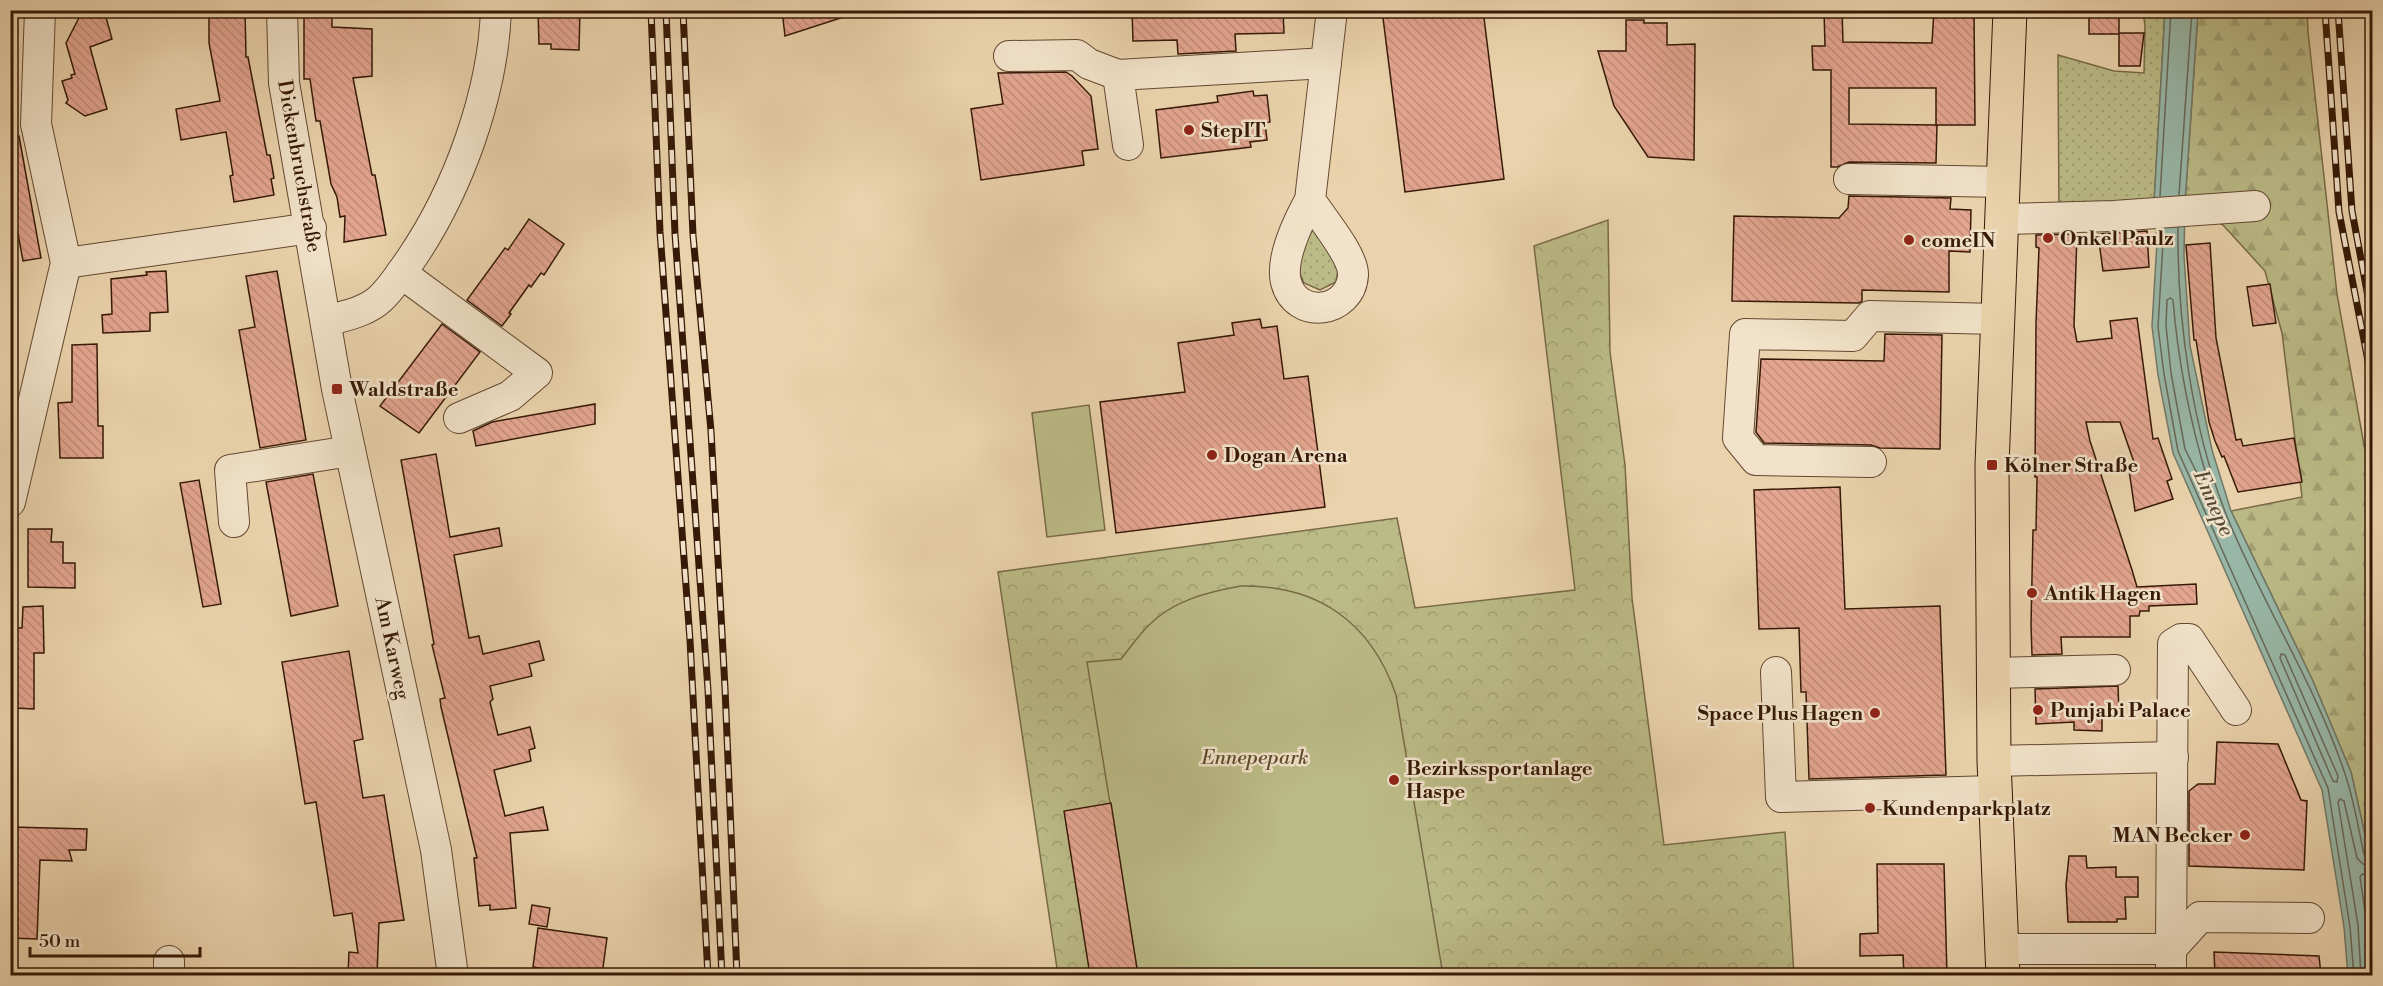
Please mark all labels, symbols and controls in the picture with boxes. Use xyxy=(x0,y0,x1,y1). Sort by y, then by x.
street label: Dickenbruchstraße xyxy=(271,78,326,254)
place label: StepIT xyxy=(1201,119,1266,144)
marker: StepIT xyxy=(1182,123,1196,137)
place label: Onkel Paulz xyxy=(2060,227,2174,252)
place label: comeIN xyxy=(1921,229,1996,254)
marker: Onkel Paulz xyxy=(2041,231,2055,245)
marker: comeIN xyxy=(1902,233,1916,247)
place label: Waldstraße xyxy=(348,378,459,403)
marker: Waldstraße xyxy=(330,382,344,396)
place label: Dogan Arena xyxy=(1224,444,1348,469)
marker: Dogan Arena xyxy=(1205,448,1219,462)
place label: Kölner Straße xyxy=(2004,454,2139,479)
marker: Kölner Straße xyxy=(1985,458,1999,472)
water label: Ennepe xyxy=(2187,466,2239,540)
place label: Antik Hagen xyxy=(2043,582,2162,607)
marker: Antik Hagen xyxy=(2025,586,2039,600)
street label: Am Karweg xyxy=(368,594,415,703)
place label: Punjabi Palace xyxy=(2050,699,2191,724)
place label: Space Plus Hagen xyxy=(1697,702,1864,727)
marker: Punjabi Palace xyxy=(2031,703,2045,717)
marker: Space Plus Hagen xyxy=(1868,706,1882,720)
park label: Ennepepark xyxy=(1201,746,1308,771)
place label: Bezirkssportanlage Haspe xyxy=(1406,757,1593,805)
marker: Bezirkssportanlage Haspe xyxy=(1387,773,1401,787)
place label: Kundenparkplatz xyxy=(1882,797,2051,822)
marker: Kundenparkplatz xyxy=(1863,801,1877,815)
place label: MAN Becker xyxy=(2112,824,2233,849)
marker: MAN Becker xyxy=(2238,828,2252,842)
scale bar xyxy=(30,920,200,958)
text: 50 m xyxy=(39,930,81,953)

